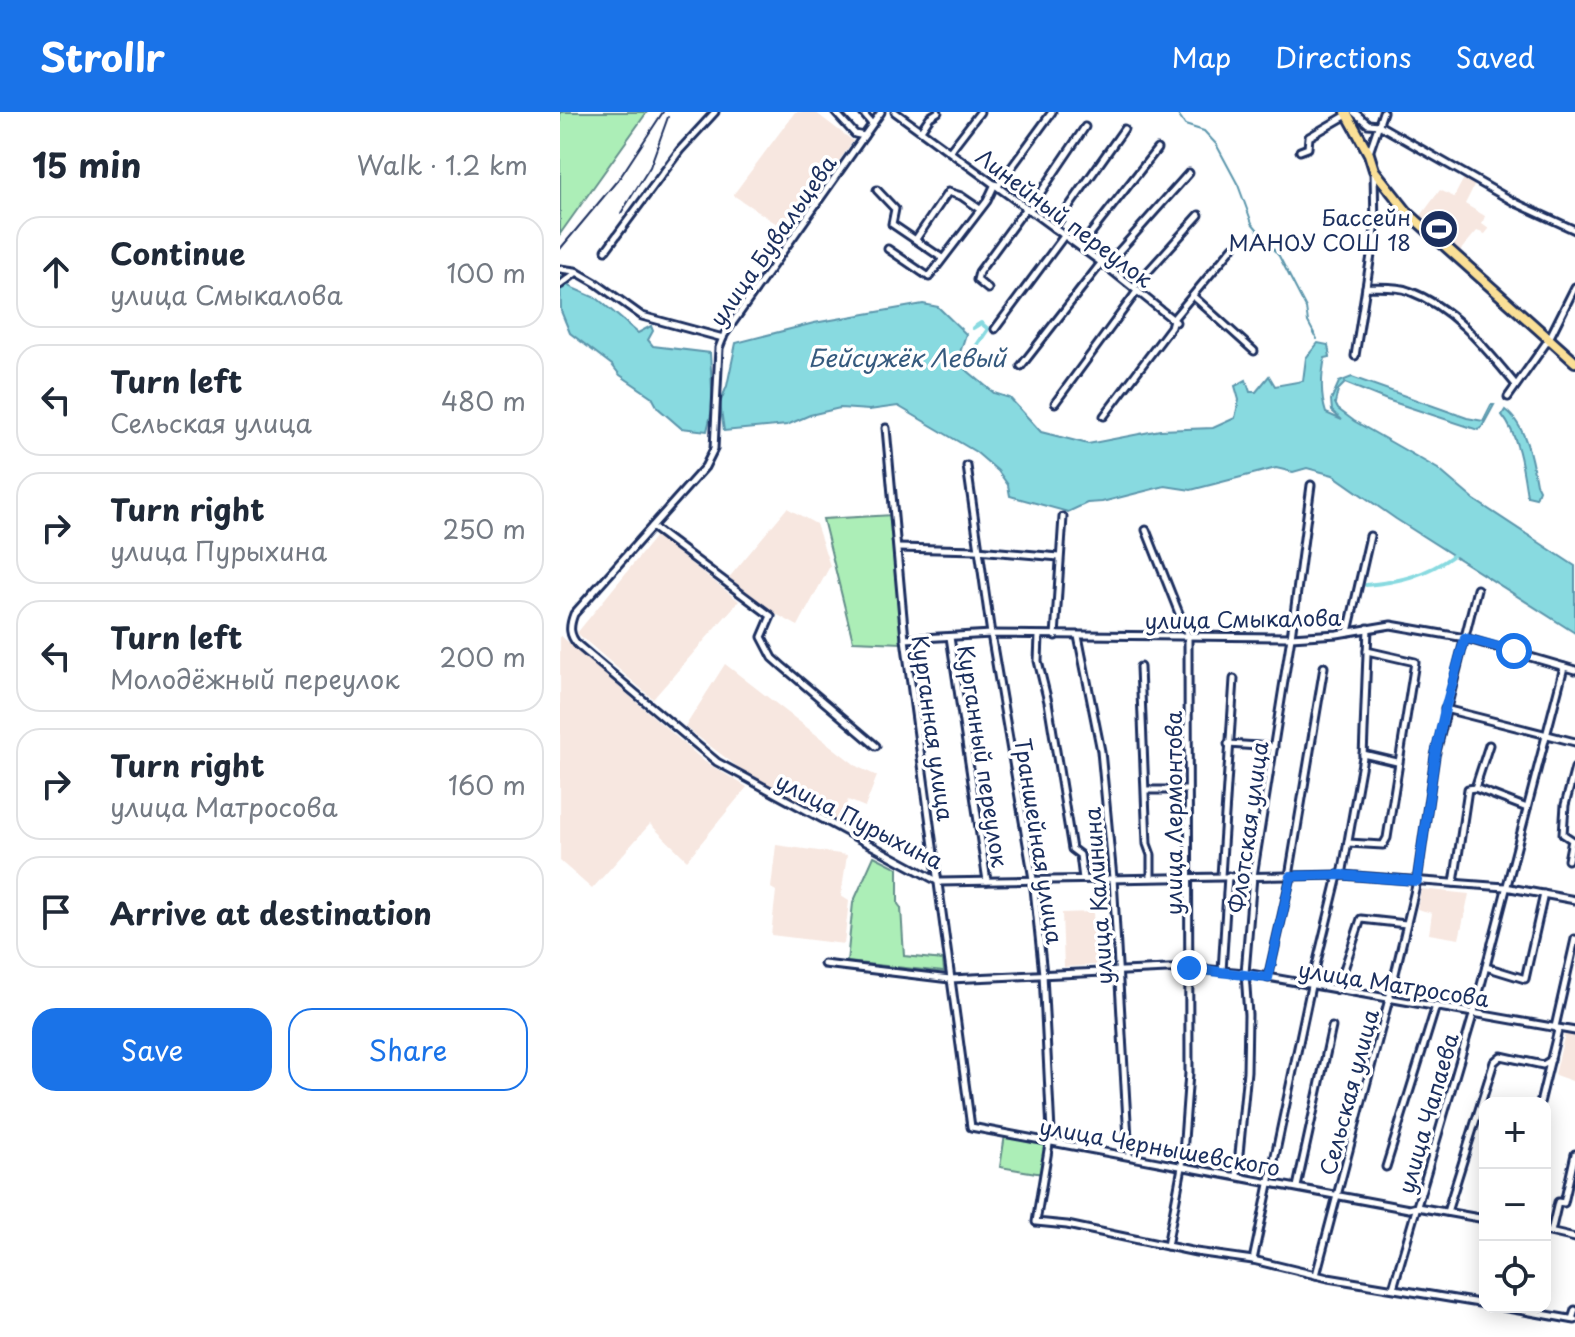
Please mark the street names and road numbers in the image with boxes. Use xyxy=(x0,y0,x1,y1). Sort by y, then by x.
street label: Линейный переулок xyxy=(970,140,1161,295)
street label: улица Бувальцева xyxy=(701,148,844,332)
street label: улица Смыкалова xyxy=(1144,600,1342,636)
street label: Курганная улица xyxy=(905,633,963,823)
street label: Курганный переулок xyxy=(950,643,1018,870)
street label: улица Лермонтова xyxy=(1156,710,1189,915)
street label: Траншейная улица xyxy=(1007,736,1073,946)
street label: Флотская улица xyxy=(1219,739,1275,915)
street label: улица Пурыхина xyxy=(771,764,949,876)
street label: улица Калинина xyxy=(1074,806,1120,986)
street label: улица Матросова xyxy=(1296,952,1492,1014)
street label: Сельская улица xyxy=(1310,1005,1386,1179)
street label: улица Чапаева xyxy=(1388,1028,1466,1197)
street label: улица Чернышевского xyxy=(1037,1109,1283,1183)

